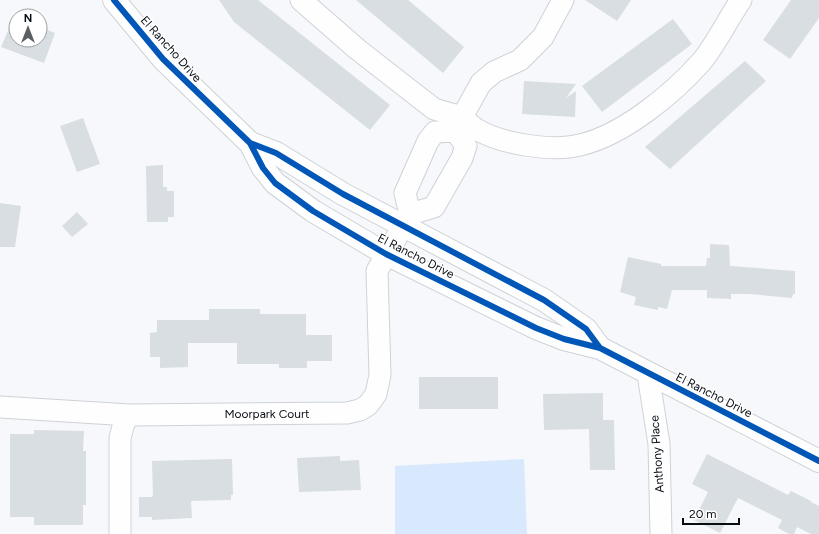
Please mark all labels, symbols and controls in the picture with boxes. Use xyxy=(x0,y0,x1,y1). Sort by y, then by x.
north arrow xyxy=(8,8,48,48)
text: N xyxy=(24,12,32,25)
street label: El Rancho Drive xyxy=(138,13,205,85)
street label: El Rancho Drive xyxy=(375,231,457,281)
street label: El Rancho Drive xyxy=(673,370,755,420)
street label: Moorpark Court xyxy=(224,407,310,421)
street label: Anthony Place xyxy=(647,414,667,493)
scale bar xyxy=(683,500,739,526)
text: 20 m xyxy=(689,507,717,521)

